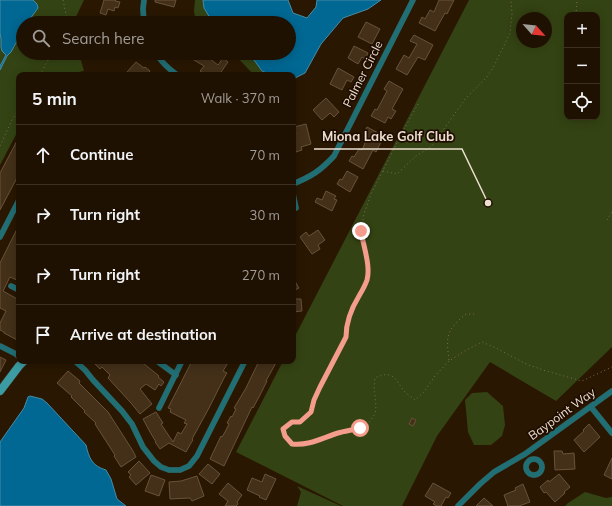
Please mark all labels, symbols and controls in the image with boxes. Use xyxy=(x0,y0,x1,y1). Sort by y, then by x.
north arrow xyxy=(516,12,552,48)
map controls xyxy=(564,12,600,120)
button: + xyxy=(564,12,600,48)
search box xyxy=(16,16,296,60)
icon: search xyxy=(30,27,52,49)
text: Search here xyxy=(62,29,144,48)
street label: Palmer Circle xyxy=(339,38,386,110)
button: − xyxy=(564,48,600,84)
button: locate xyxy=(564,84,600,120)
text: 5 min xyxy=(32,88,77,109)
text: Walk · 370 m xyxy=(201,90,280,106)
callout: Miona Lake Golf Club xyxy=(314,124,462,149)
text: Miona Lake Golf Club xyxy=(322,128,454,144)
icon: ahead xyxy=(32,144,54,166)
text: Continue xyxy=(70,145,133,164)
text: 70 m xyxy=(250,147,280,163)
icon: right xyxy=(32,204,54,226)
text: Turn right xyxy=(70,205,140,224)
text: 30 m xyxy=(250,207,280,223)
route end xyxy=(352,222,370,240)
icon: right xyxy=(32,264,54,286)
text: Turn right xyxy=(70,265,140,284)
text: 270 m xyxy=(242,267,280,283)
icon: arrive xyxy=(32,324,54,346)
text: Arrive at destination xyxy=(70,325,217,344)
street label: Baypoint Way xyxy=(525,384,599,443)
route start xyxy=(351,419,369,437)

